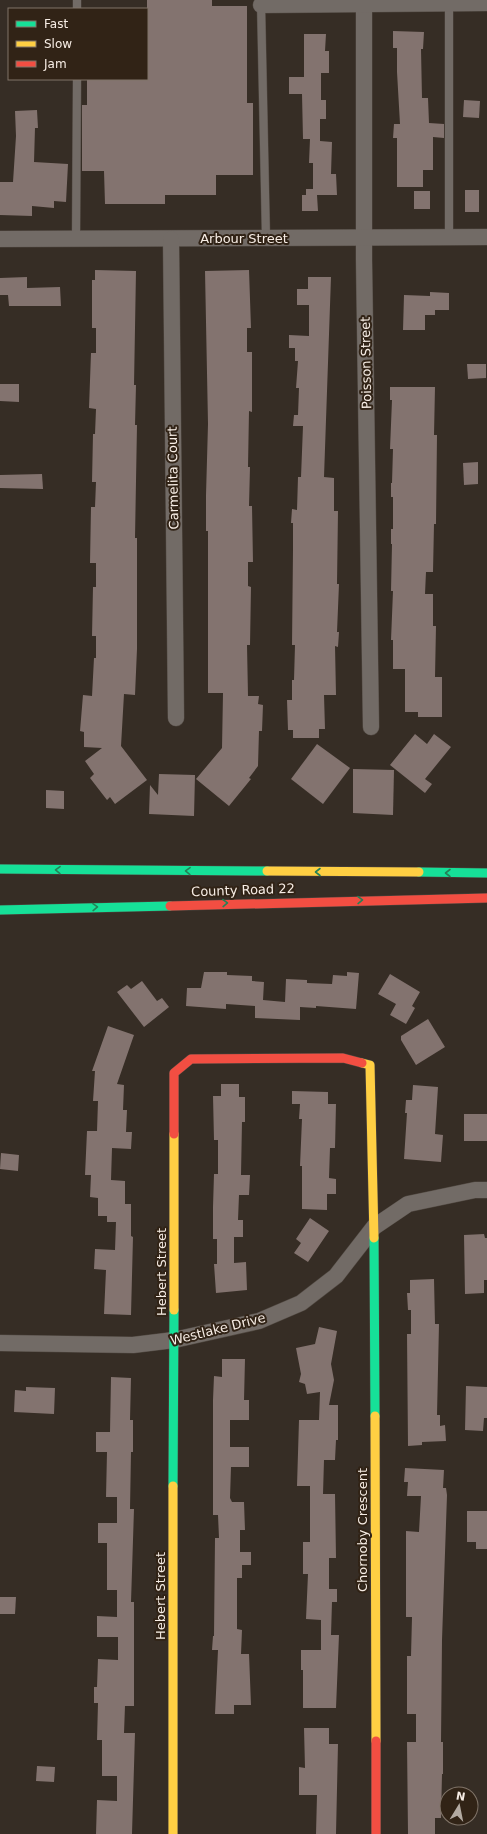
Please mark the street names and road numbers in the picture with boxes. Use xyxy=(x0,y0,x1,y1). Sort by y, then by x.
street label: Arbour Street xyxy=(200,231,288,246)
street label: Poisson Street xyxy=(358,317,374,409)
street label: Carmelita Court xyxy=(165,426,181,530)
street label: County Road 22 xyxy=(191,881,295,899)
street label: Hebert Street xyxy=(154,1228,169,1316)
street label: Westlake Drive xyxy=(169,1310,267,1348)
street label: Chornoby Crescent xyxy=(355,1468,370,1592)
street label: Hebert Street xyxy=(153,1552,168,1640)

